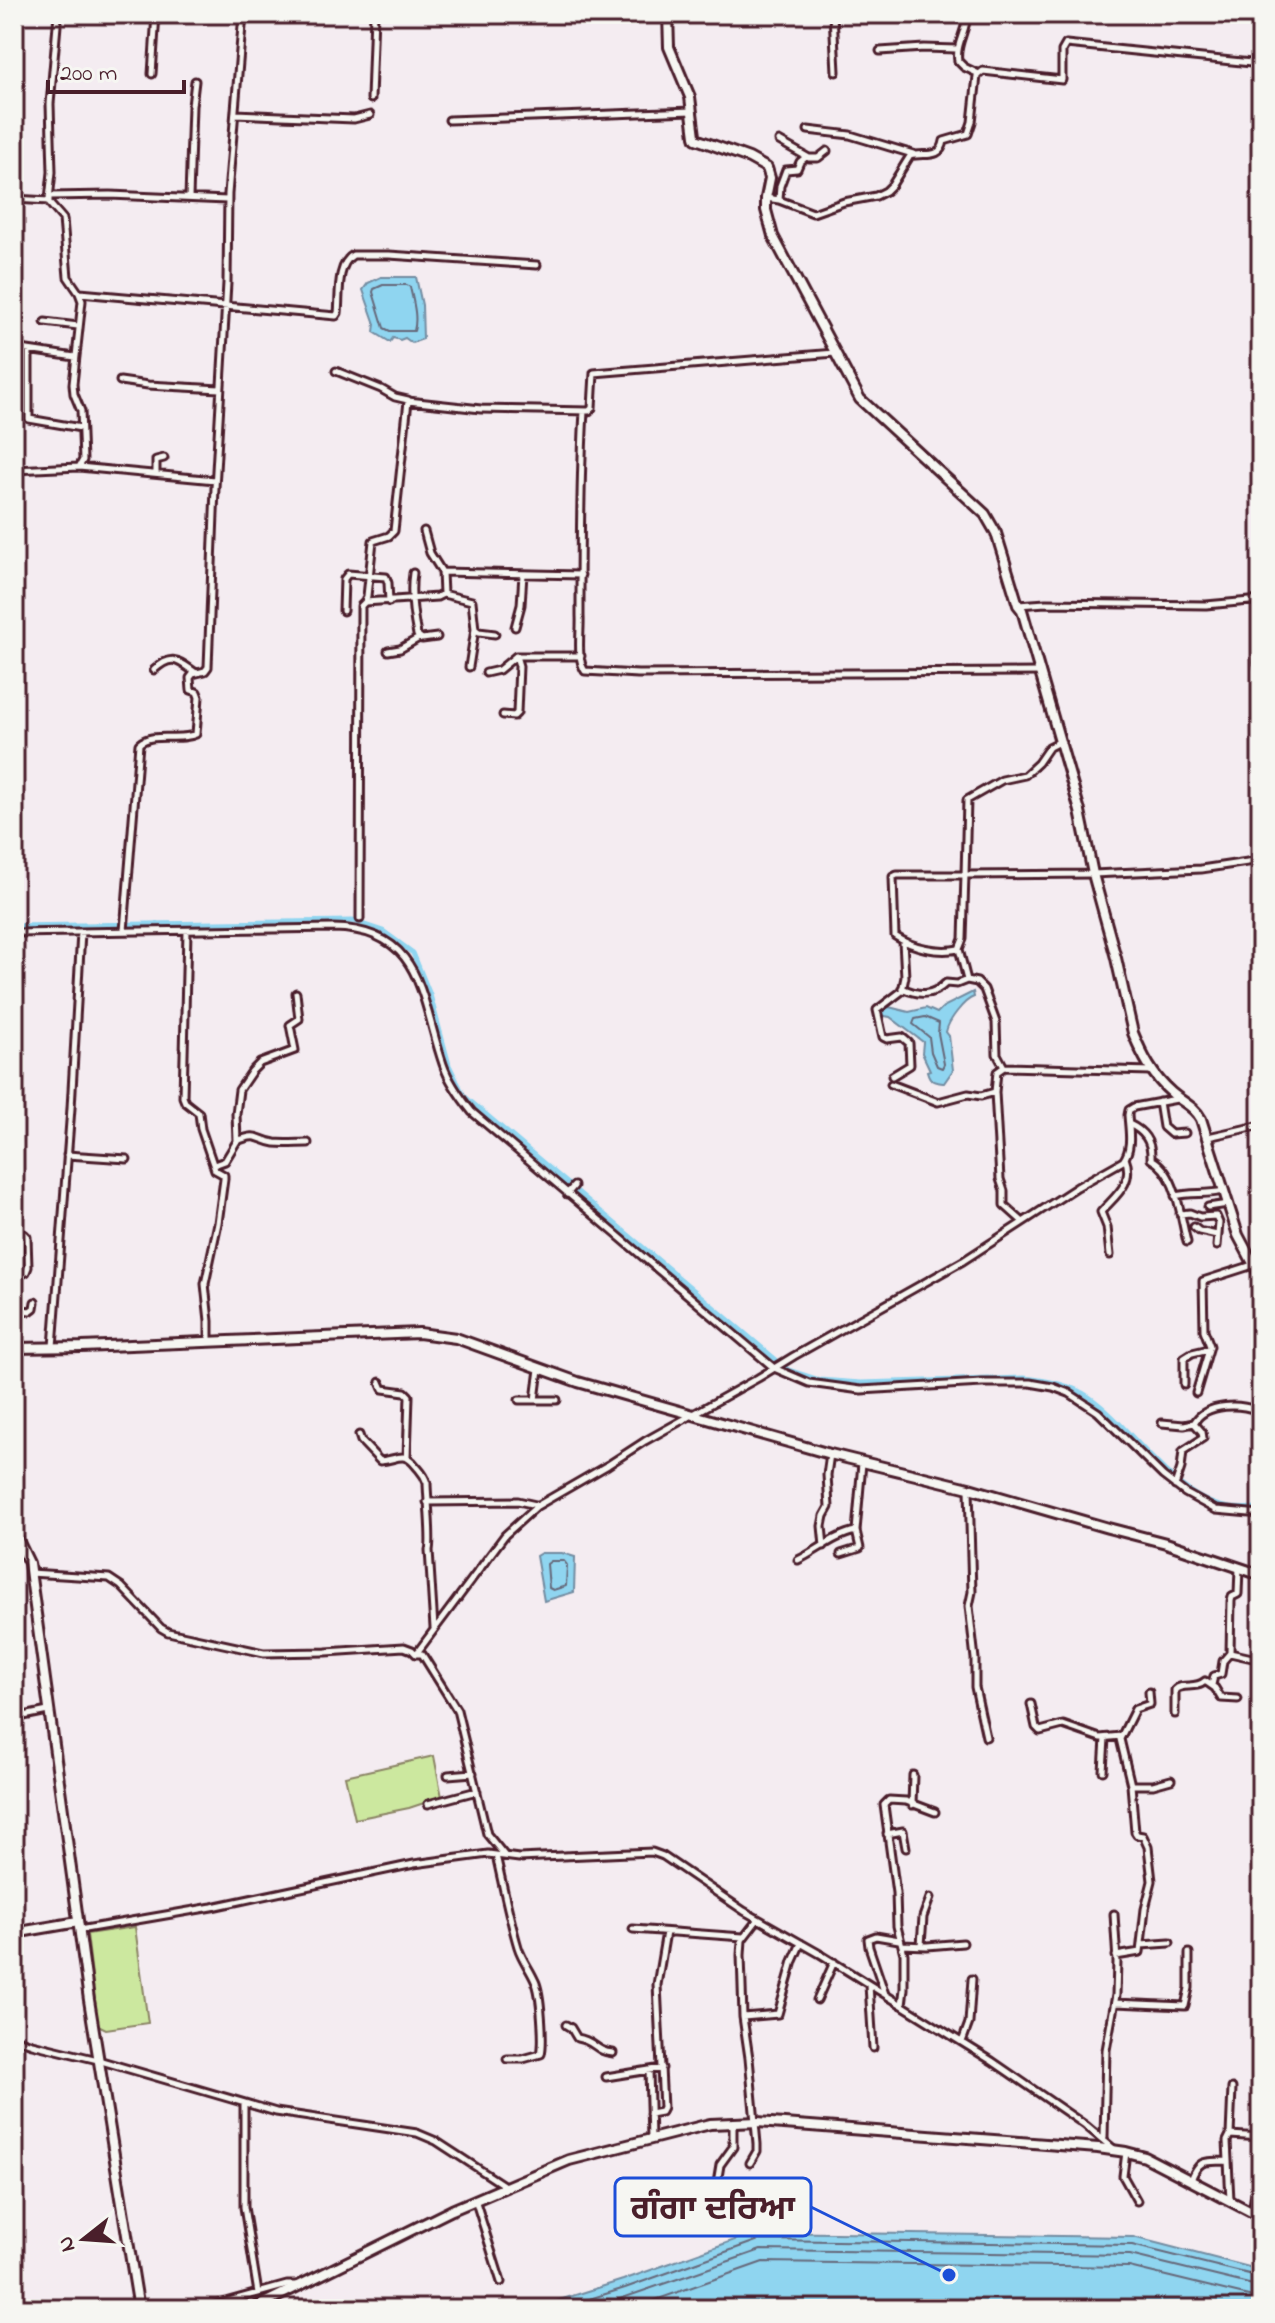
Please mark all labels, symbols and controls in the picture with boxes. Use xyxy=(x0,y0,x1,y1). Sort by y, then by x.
scale bar xyxy=(48,44,184,94)
text: 200 m xyxy=(60,57,117,92)
callout: ਗੰਗਾ ਦਰਿਆ xyxy=(615,2178,811,2236)
text: ਗੰਗਾ ਦਰਿਆ xyxy=(630,2186,796,2236)
north arrow xyxy=(44,2199,124,2279)
text: N xyxy=(50,2232,85,2256)

